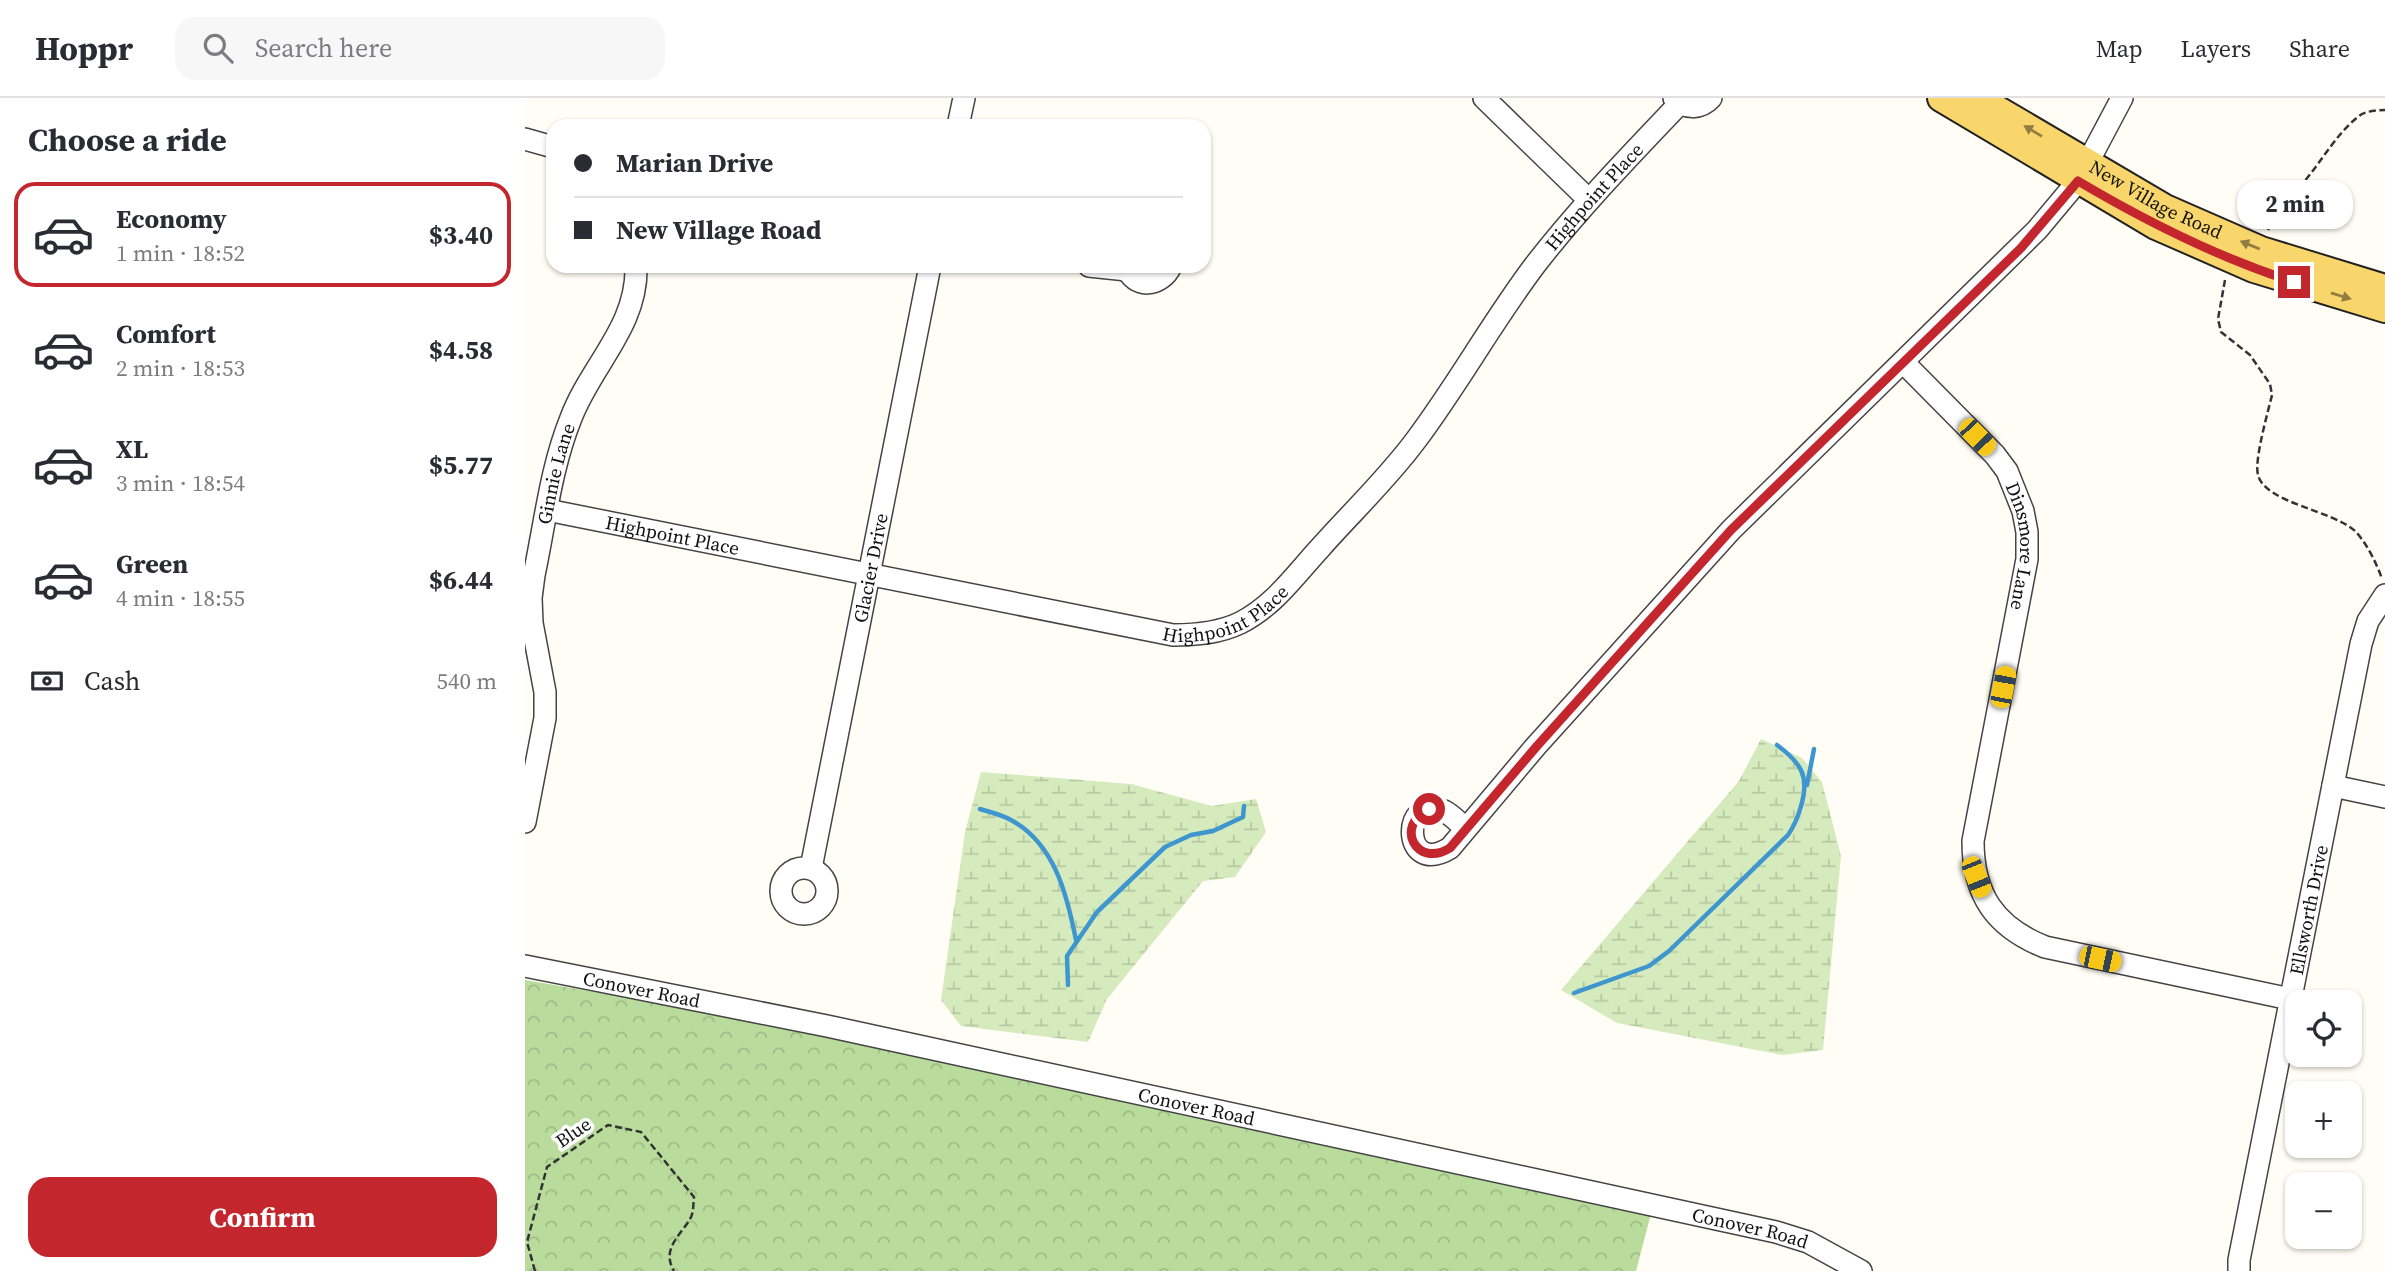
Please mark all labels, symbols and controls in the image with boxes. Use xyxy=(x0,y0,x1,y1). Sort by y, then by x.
search box xyxy=(175,17,665,80)
text: Hoppr xyxy=(35,26,133,71)
icon: search xyxy=(199,29,237,67)
text: Search here xyxy=(255,30,392,66)
text: Map xyxy=(2096,32,2143,65)
text: Layers xyxy=(2181,32,2251,65)
text: Share xyxy=(2289,32,2350,65)
text: Choose a ride xyxy=(28,118,227,162)
one-way arrow xyxy=(2024,125,2043,137)
street label: Highpoint Place xyxy=(1539,137,1649,256)
text: Marian Drive xyxy=(616,145,773,181)
street label: New Village Road xyxy=(2085,153,2227,245)
callout: 2 min xyxy=(2236,180,2352,230)
text: 2 min xyxy=(2265,188,2325,220)
text: Economy xyxy=(116,201,227,237)
icon: car xyxy=(32,203,95,266)
text: New Village Road xyxy=(616,212,821,248)
text: $3.40 xyxy=(429,217,493,253)
text: 1 min · 18:52 xyxy=(116,237,245,269)
one-way arrow xyxy=(2239,240,2260,251)
route end xyxy=(2278,266,2310,298)
one-way arrow xyxy=(2331,292,2352,302)
text: Comfort xyxy=(116,316,216,352)
icon: car xyxy=(32,318,95,381)
text: $4.58 xyxy=(429,332,493,368)
text: 2 min · 18:53 xyxy=(116,352,245,384)
car xyxy=(1955,415,2000,459)
street label: Ginnie Lane xyxy=(531,419,581,526)
text: XL xyxy=(116,431,148,467)
icon: car xyxy=(32,433,95,496)
text: $5.77 xyxy=(429,447,493,483)
text: 3 min · 18:54 xyxy=(116,467,245,499)
street label: Dinsmore Lane xyxy=(2000,478,2041,613)
street label: Highpoint Place xyxy=(603,509,742,561)
street label: Glacier Drive xyxy=(847,511,894,625)
text: Green xyxy=(116,546,188,582)
icon: car xyxy=(32,548,95,611)
text: $6.44 xyxy=(429,562,493,598)
street label: Highpoint Place xyxy=(1160,579,1294,649)
text: 4 min · 18:55 xyxy=(116,582,245,614)
icon: cash xyxy=(28,662,66,700)
text: Cash xyxy=(84,663,140,699)
car xyxy=(1989,664,2018,710)
text: 540 m xyxy=(436,665,497,697)
route start xyxy=(1413,793,1445,825)
street label: Ellsworth Drive xyxy=(2283,843,2334,977)
car xyxy=(1959,854,1994,900)
car xyxy=(2078,944,2123,974)
street label: Conover Road xyxy=(581,965,703,1014)
map controls xyxy=(2285,990,2362,1249)
button: locate xyxy=(2285,990,2362,1067)
street label: Conover Road xyxy=(1136,1081,1258,1132)
button: + xyxy=(2285,1081,2362,1158)
street label: Blue xyxy=(550,1111,596,1153)
button: − xyxy=(2285,1172,2362,1249)
button: Confirm xyxy=(28,1177,497,1257)
street label: Conover Road xyxy=(1690,1201,1812,1254)

